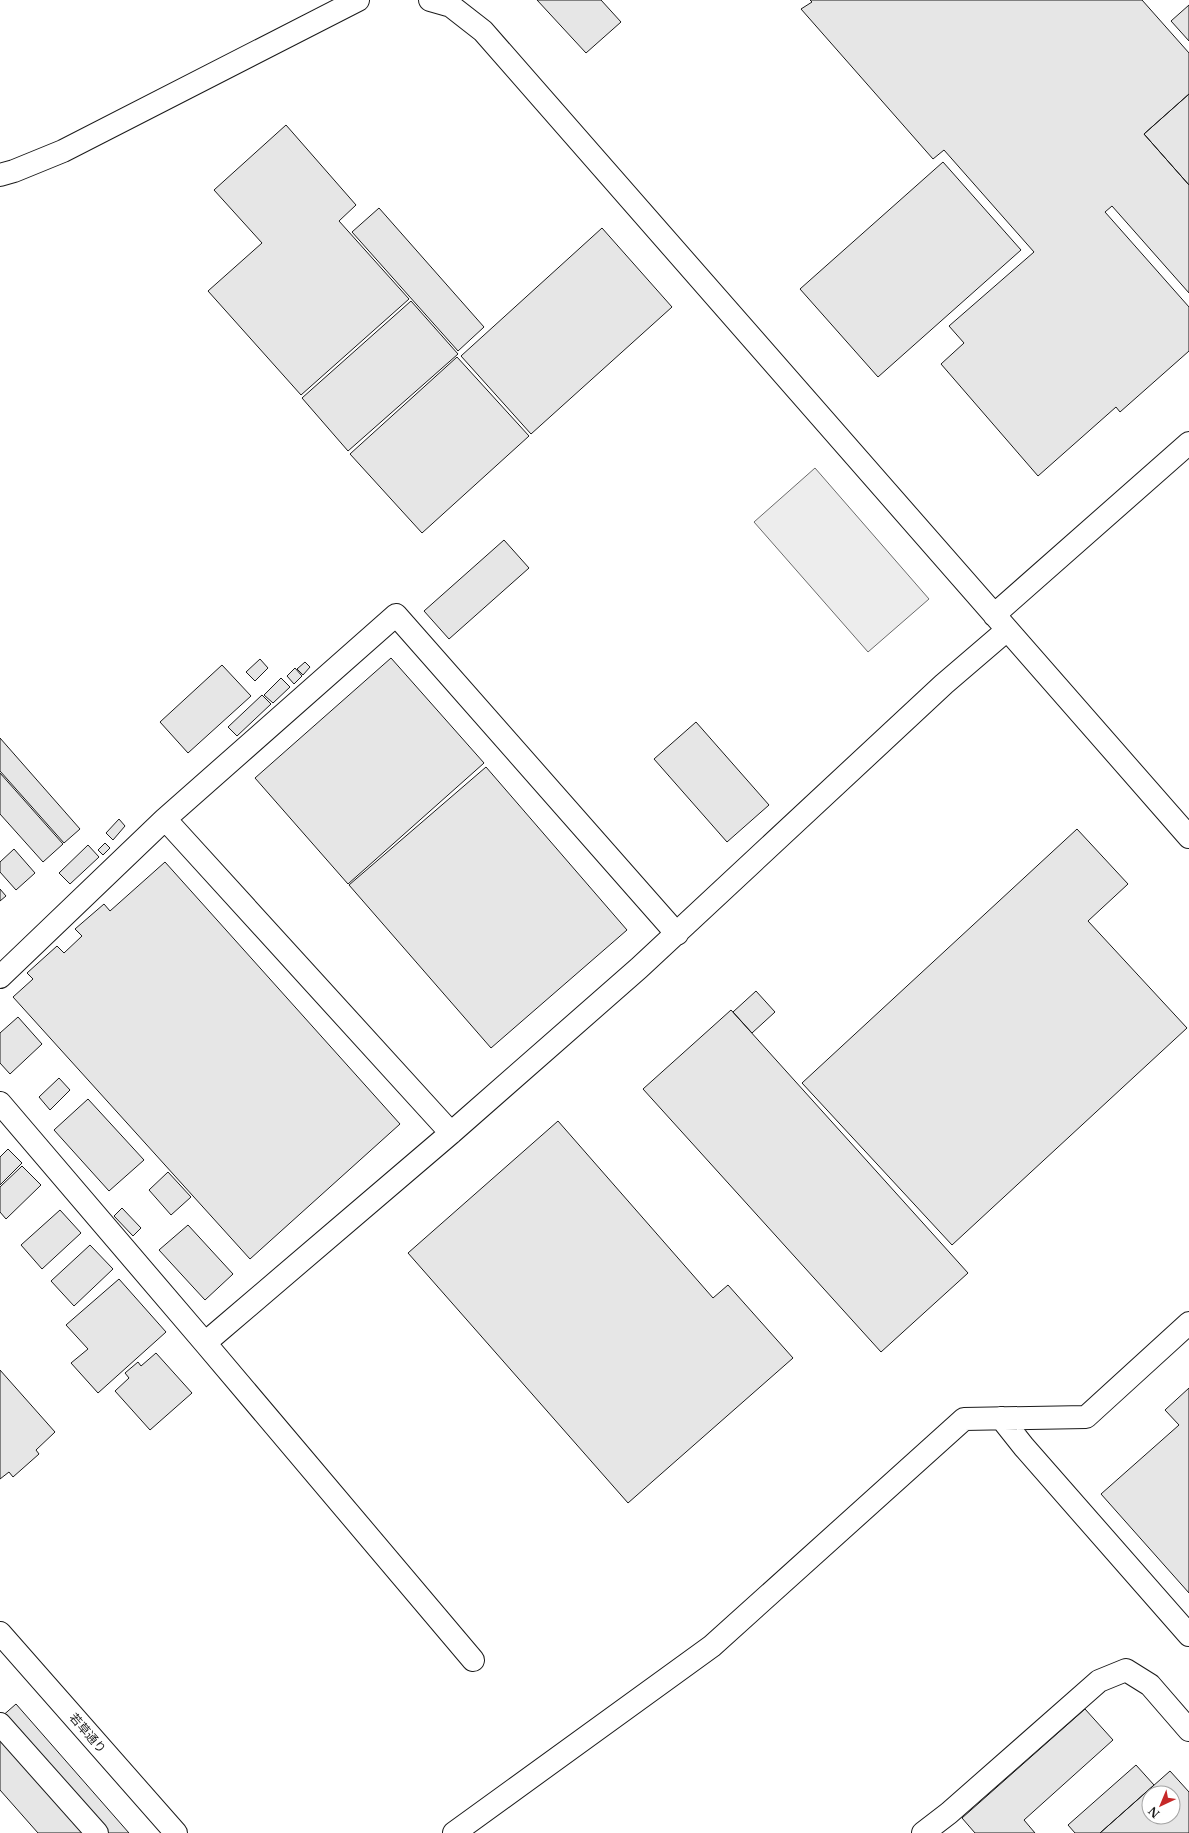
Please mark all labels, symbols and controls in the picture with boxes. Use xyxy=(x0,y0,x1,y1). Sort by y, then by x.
street label: 若草通り xyxy=(67,1710,109,1756)
north arrow xyxy=(1141,1785,1181,1825)
text: N xyxy=(1145,1803,1163,1821)

